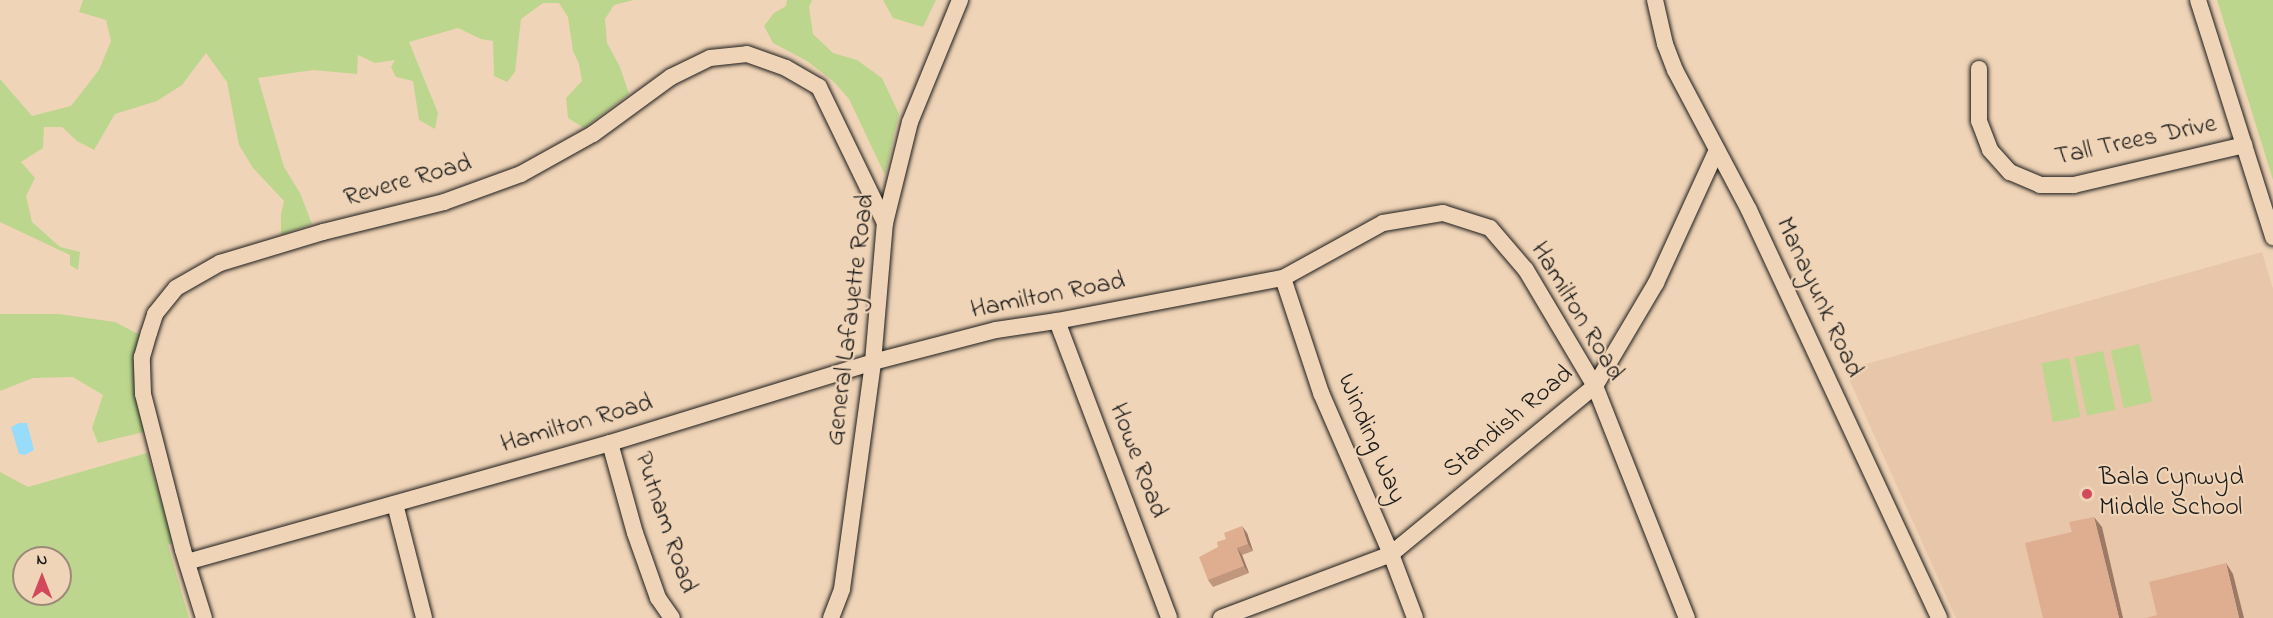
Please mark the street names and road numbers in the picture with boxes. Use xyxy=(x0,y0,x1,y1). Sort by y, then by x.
street label: Tall Trees Drive xyxy=(2052,110,2220,174)
street label: Revere Road xyxy=(341,149,475,215)
street label: General Lafayette Road xyxy=(821,192,883,448)
street label: Manayunk Road xyxy=(1767,213,1869,383)
street label: Hamilton Road xyxy=(1522,237,1630,387)
street label: Hamilton Road xyxy=(968,267,1128,327)
street label: Standish Road xyxy=(1438,360,1580,486)
street label: Winding Way xyxy=(1329,369,1411,509)
street label: Hamilton Road xyxy=(497,388,657,462)
street label: Howe Road xyxy=(1101,399,1173,523)
street label: Putnam Road xyxy=(625,448,703,598)

